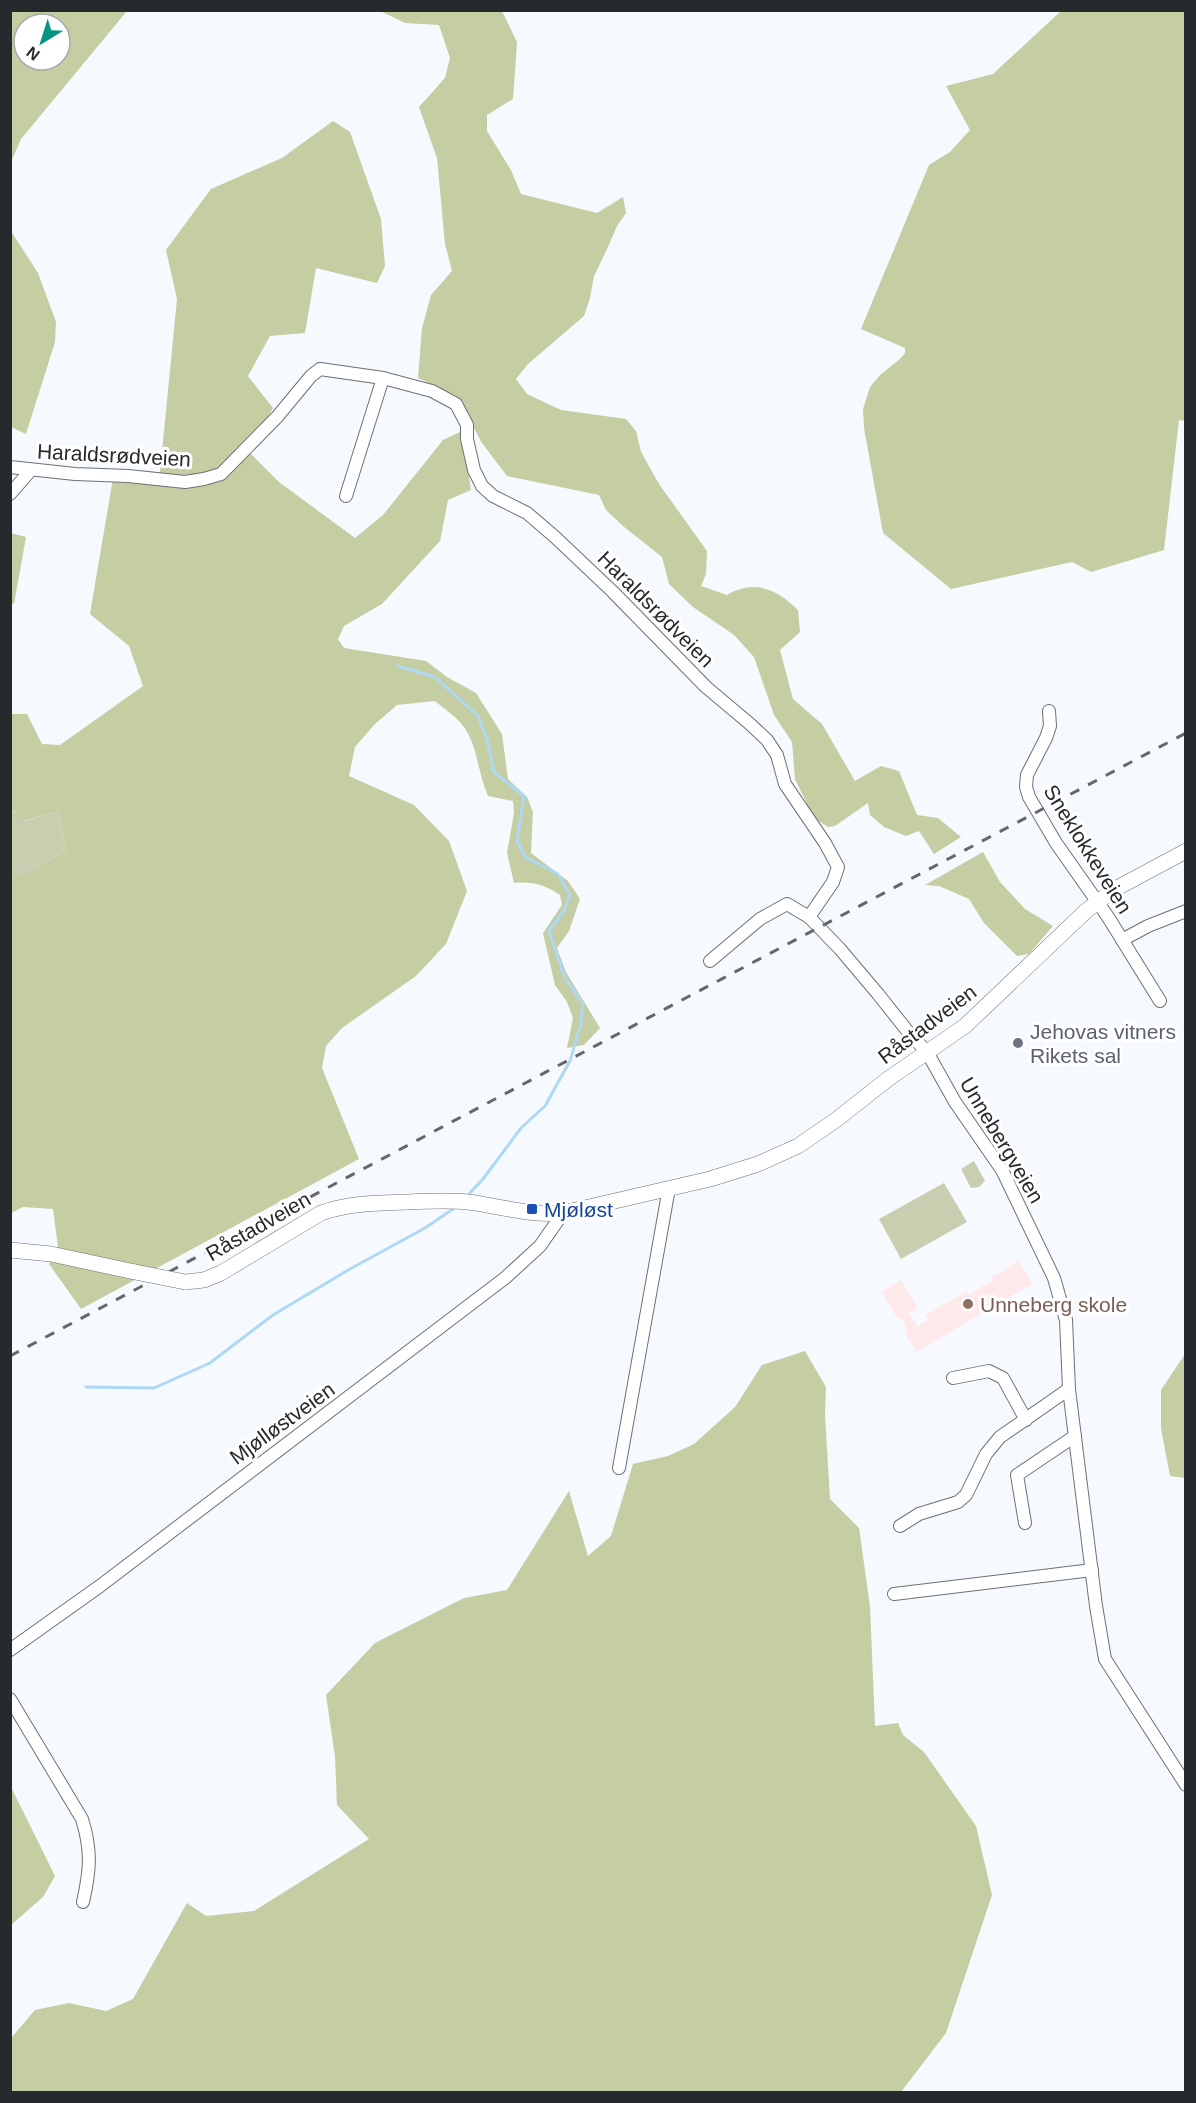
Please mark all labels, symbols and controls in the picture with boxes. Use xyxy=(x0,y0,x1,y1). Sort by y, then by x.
north arrow xyxy=(12,12,72,72)
text: N xyxy=(23,43,43,64)
street label: Haraldsrødveien xyxy=(36,439,192,471)
street label: Haraldsrødveien xyxy=(593,546,719,672)
street label: Sneklokkeveien xyxy=(1039,781,1137,917)
street label: Råstadveien xyxy=(873,980,981,1068)
place label: Jehovas vitners Rikets sal xyxy=(1030,1020,1176,1067)
marker: Jehovas vitners Rikets sal xyxy=(1011,1036,1025,1050)
street label: Unnebergveien xyxy=(955,1073,1049,1207)
street label: Råstadveien xyxy=(202,1187,314,1265)
place label: Mjøløst xyxy=(544,1198,613,1221)
marker: Mjøløst xyxy=(525,1202,539,1216)
place label: Unneberg skole xyxy=(980,1293,1127,1316)
marker: Unneberg skole xyxy=(961,1297,975,1311)
street label: Mjølløstveien xyxy=(225,1377,339,1469)

